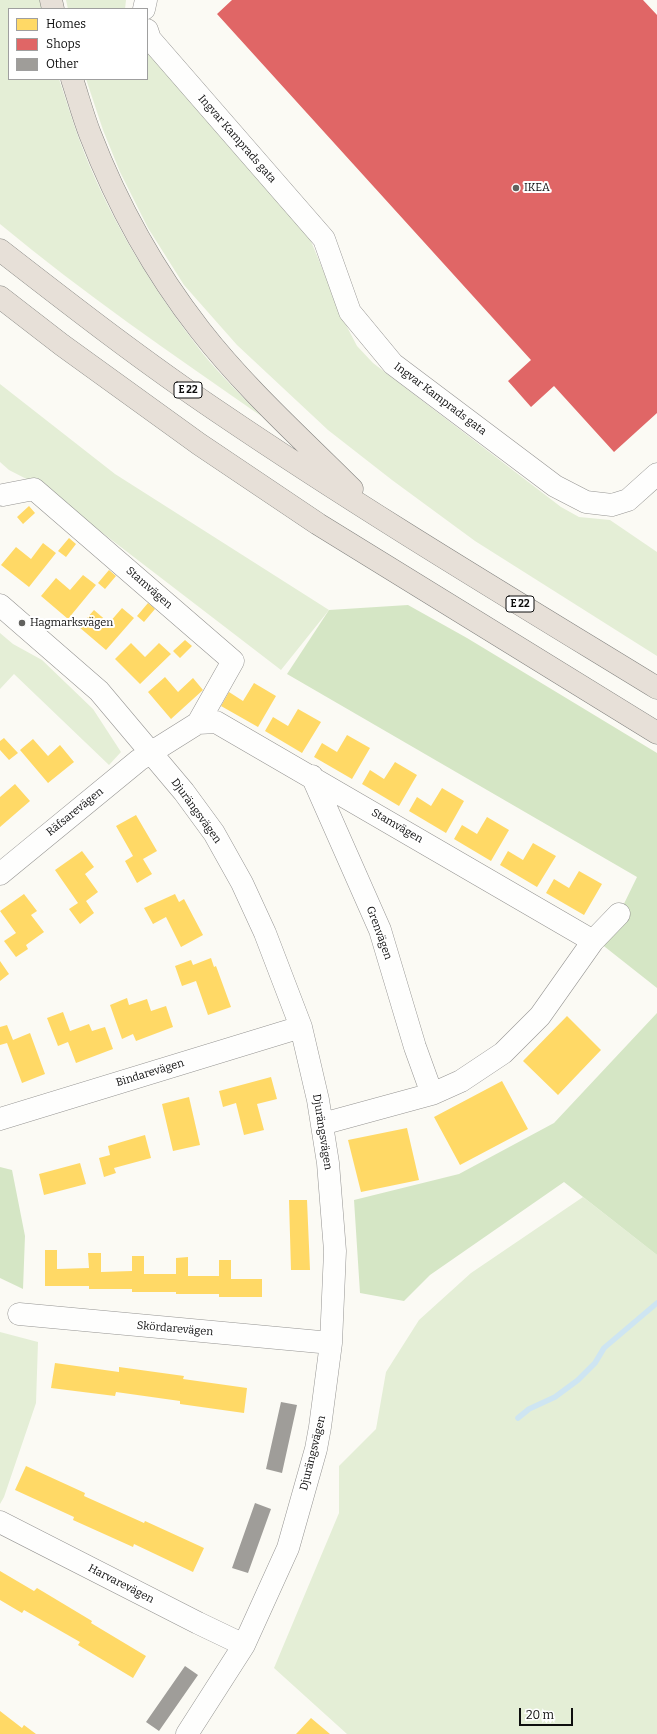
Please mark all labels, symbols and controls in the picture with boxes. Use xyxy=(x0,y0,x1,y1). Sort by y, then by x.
legend xyxy=(8,8,148,80)
text: Homes xyxy=(46,17,86,31)
text: Shops xyxy=(46,37,80,51)
text: Other xyxy=(46,57,78,71)
street label: Ingvar Kamprads gata xyxy=(195,92,279,186)
place label: IKEA xyxy=(524,181,550,195)
marker: IKEA xyxy=(511,183,521,193)
street label: Ingvar Kamprads gata xyxy=(391,360,489,438)
road number: E 22 xyxy=(174,382,202,398)
street label: Stamvägen xyxy=(123,564,175,612)
road number: E 22 xyxy=(506,596,534,612)
place label: Hagmarksvägen xyxy=(30,616,113,630)
marker: Hagmarksvägen xyxy=(17,618,27,628)
street label: Djurängsvägen xyxy=(168,776,224,846)
street label: Räfsarevägen xyxy=(44,785,106,839)
street label: Stamvägen xyxy=(369,806,425,846)
street label: Grenvägen xyxy=(363,904,395,962)
street label: Bindarevägen xyxy=(114,1056,186,1090)
street label: Djurängsvägen xyxy=(309,1093,335,1171)
street label: Skördarevägen xyxy=(136,1319,214,1339)
street label: Djurängsvägen xyxy=(297,1414,329,1492)
street label: Harvarevägen xyxy=(86,1562,156,1606)
scale bar xyxy=(521,1700,575,1726)
text: 20 m xyxy=(526,1708,554,1722)

